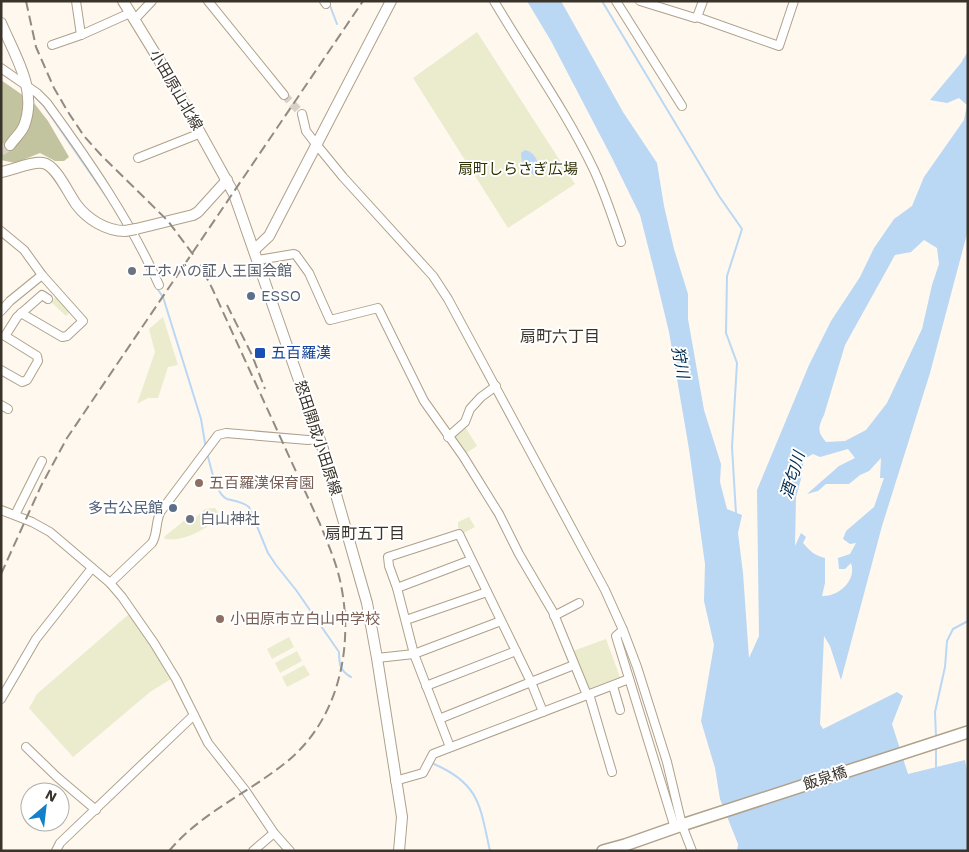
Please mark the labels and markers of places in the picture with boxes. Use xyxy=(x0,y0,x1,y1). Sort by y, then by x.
place label: エホバの証人王国会館 xyxy=(142,262,292,280)
marker: エホバの証人王国会館 xyxy=(126,265,138,277)
place label: ESSO xyxy=(261,287,301,305)
marker: ESSO xyxy=(245,290,257,302)
place label: 五百羅漢 xyxy=(271,344,331,362)
marker: 五百羅漢 xyxy=(253,346,267,360)
place label: 五百羅漢保育園 xyxy=(209,474,314,492)
marker: 五百羅漢保育園 xyxy=(193,477,205,489)
place label: 多古公民館 xyxy=(88,499,163,517)
marker: 多古公民館 xyxy=(167,502,179,514)
place label: 白山神社 xyxy=(200,510,260,528)
marker: 白山神社 xyxy=(184,513,196,525)
place label: 小田原市立白山中学校 xyxy=(230,610,380,628)
marker: 小田原市立白山中学校 xyxy=(214,613,226,625)

